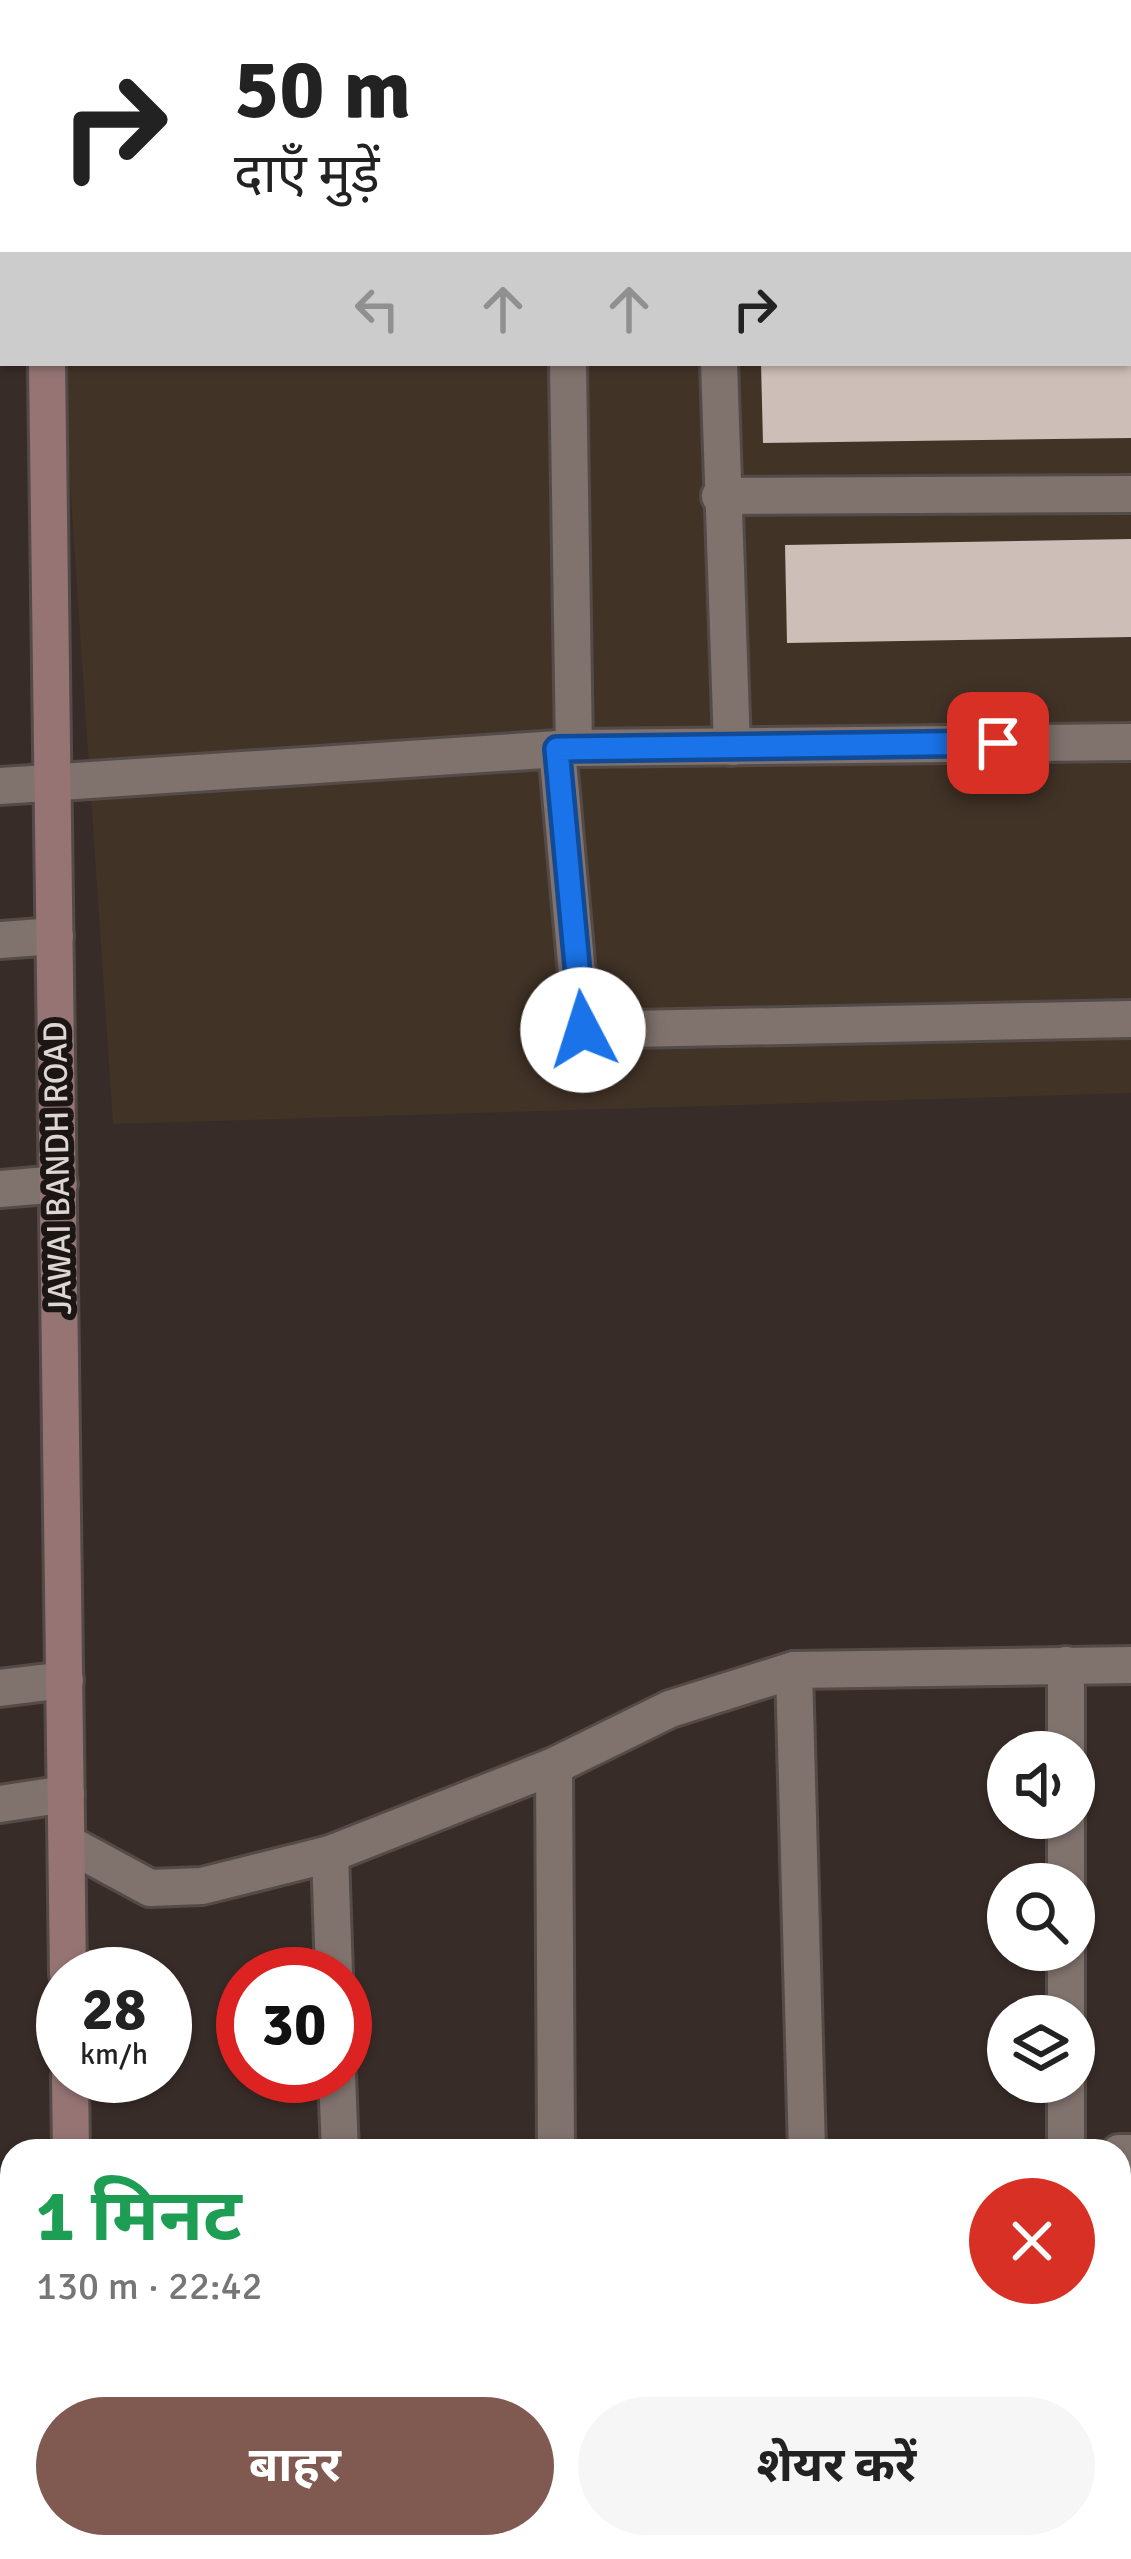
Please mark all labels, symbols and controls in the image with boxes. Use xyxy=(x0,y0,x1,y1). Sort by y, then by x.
text: 50 m xyxy=(234,38,411,142)
icon: right xyxy=(36,48,192,204)
text: दाएँ मुड़ें xyxy=(234,141,380,208)
icon: left xyxy=(344,276,410,342)
icon: ahead xyxy=(470,276,536,342)
icon: ahead xyxy=(596,276,662,342)
icon: right xyxy=(722,276,788,342)
pin xyxy=(947,692,1049,794)
icon: arrive xyxy=(965,710,1031,776)
position arrow xyxy=(520,967,646,1093)
street label: JAWAI BANDH ROAD xyxy=(35,1021,81,1315)
map controls xyxy=(987,1731,1095,2103)
button: sound xyxy=(987,1731,1095,1839)
button: search xyxy=(987,1863,1095,1971)
speed limit sign: 30 xyxy=(216,1947,372,2103)
text: 28 xyxy=(82,1973,146,2047)
button: layers xyxy=(987,1995,1095,2103)
text: km/h xyxy=(80,2036,148,2073)
text: 1 मिनट xyxy=(36,2172,242,2261)
button: close xyxy=(969,2178,1095,2304)
text: 130 m · 22:42 xyxy=(36,2262,263,2310)
button: बाहर xyxy=(36,2397,554,2535)
button: शेयर करें xyxy=(578,2397,1095,2535)

